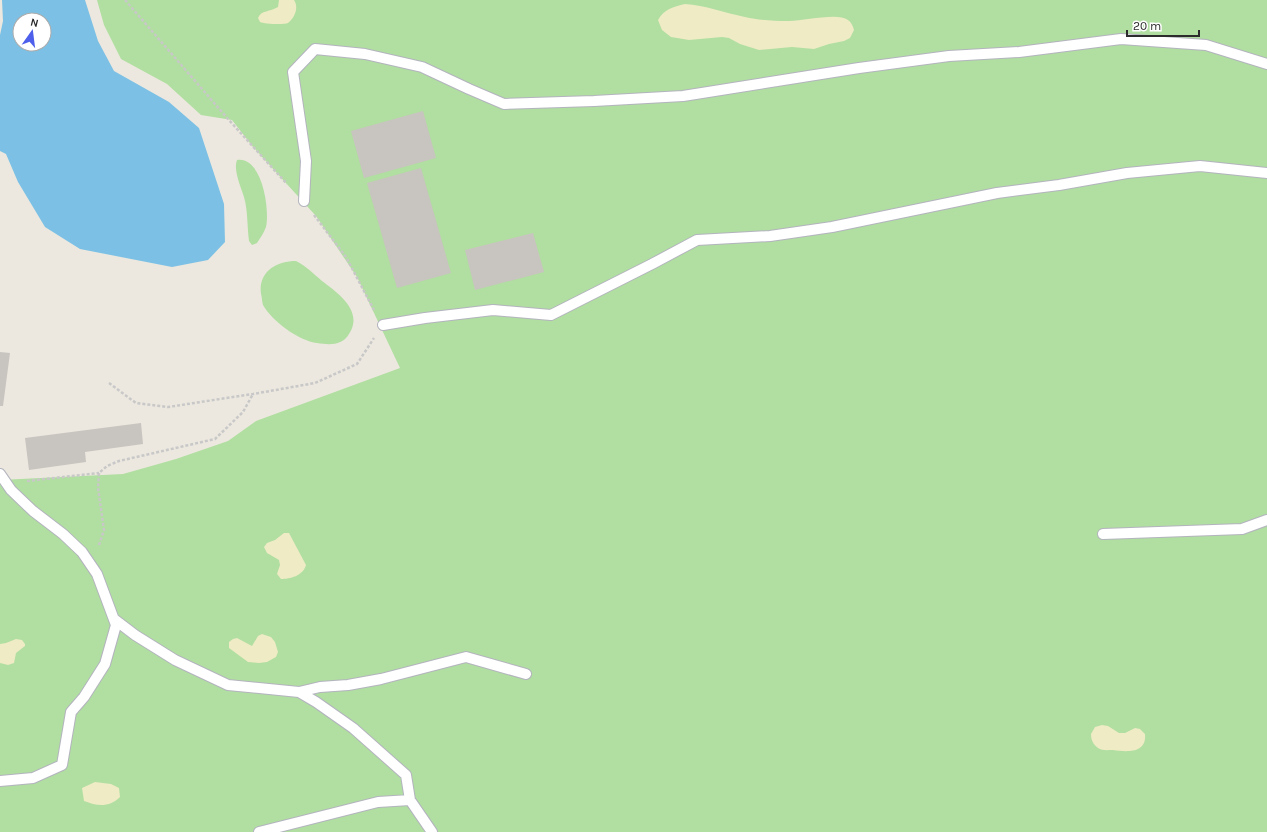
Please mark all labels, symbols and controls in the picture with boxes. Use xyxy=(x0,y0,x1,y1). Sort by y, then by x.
north arrow xyxy=(12,12,52,52)
scale bar xyxy=(1127,12,1199,38)
text: N xyxy=(29,16,40,30)
text: 20 m xyxy=(1133,19,1161,33)

